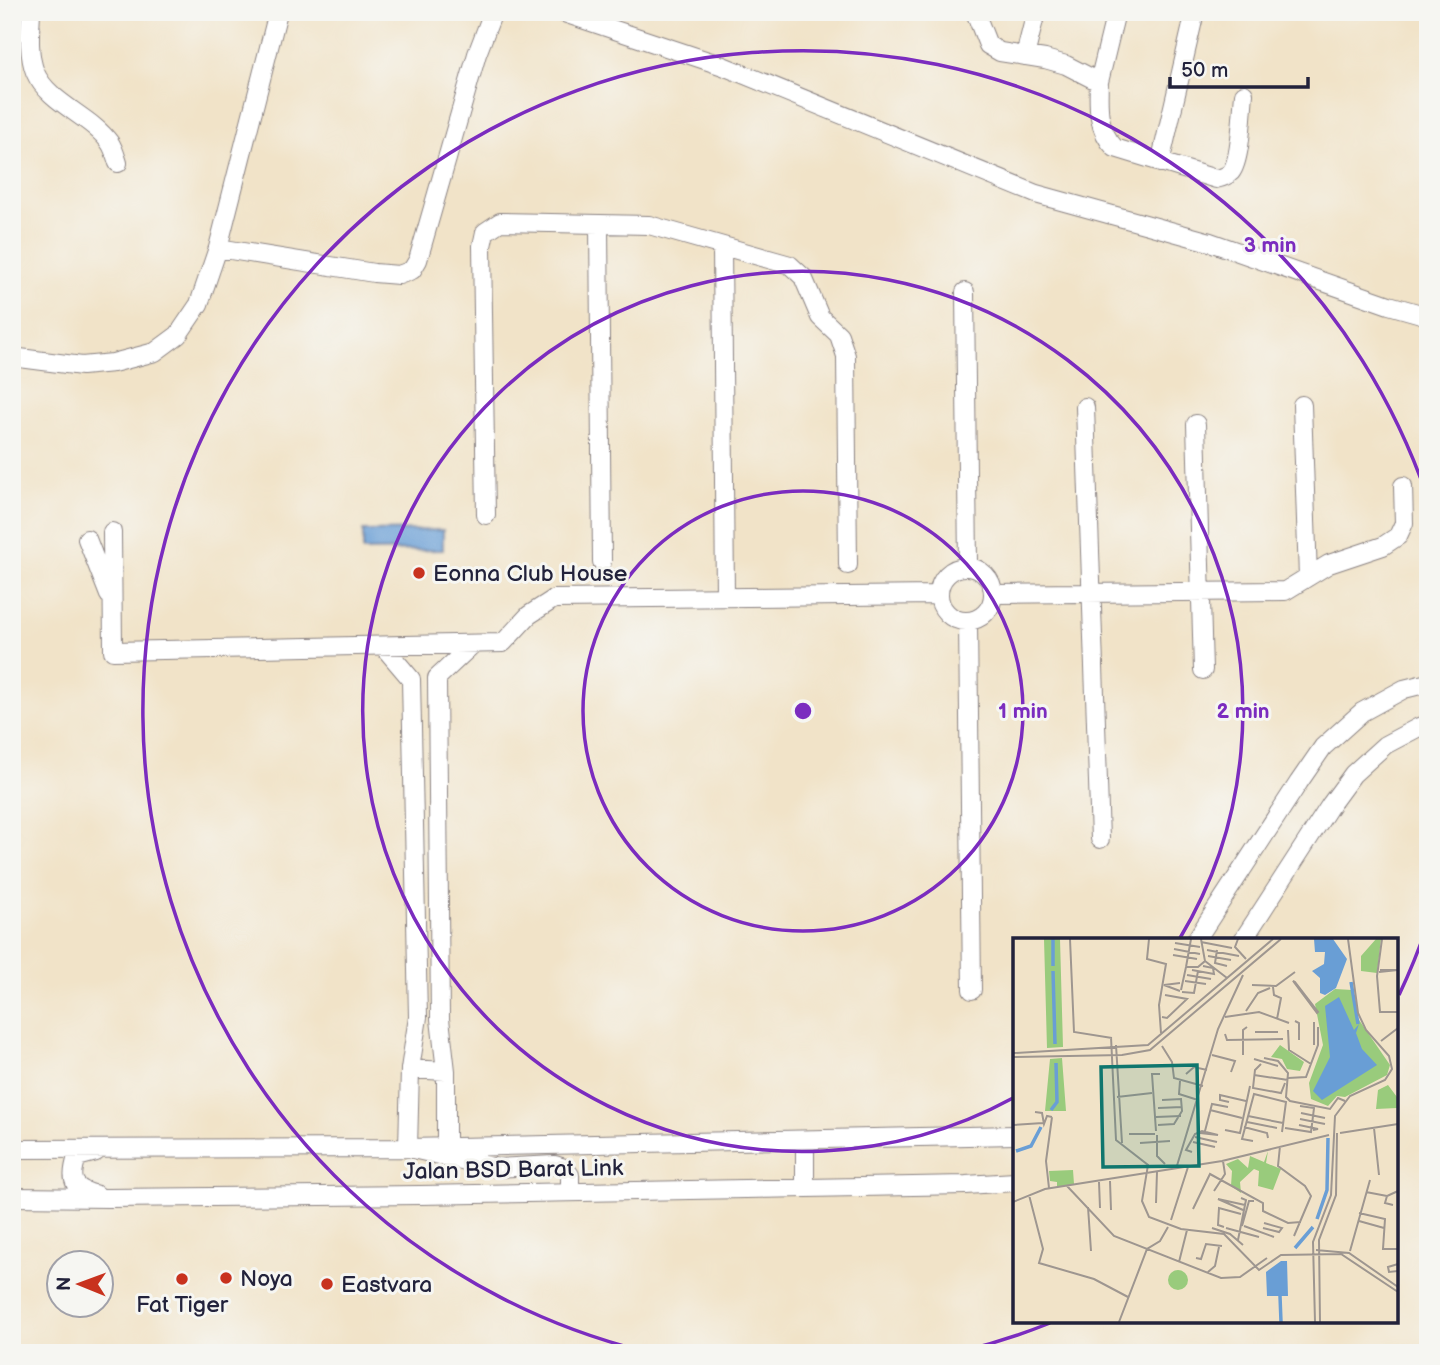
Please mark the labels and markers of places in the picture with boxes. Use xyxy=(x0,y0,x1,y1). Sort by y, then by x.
place label: Eonna Club House xyxy=(433,560,627,588)
marker: Eonna Club House xyxy=(411,565,427,581)
centre of rings xyxy=(791,699,815,723)
place label: Noya xyxy=(240,1265,293,1293)
marker: Noya xyxy=(218,1270,234,1286)
marker: Fat Tiger xyxy=(174,1271,190,1287)
place label: Eastvara xyxy=(341,1271,432,1299)
marker: Eastvara xyxy=(319,1276,335,1292)
place label: Fat Tiger xyxy=(136,1291,229,1319)

